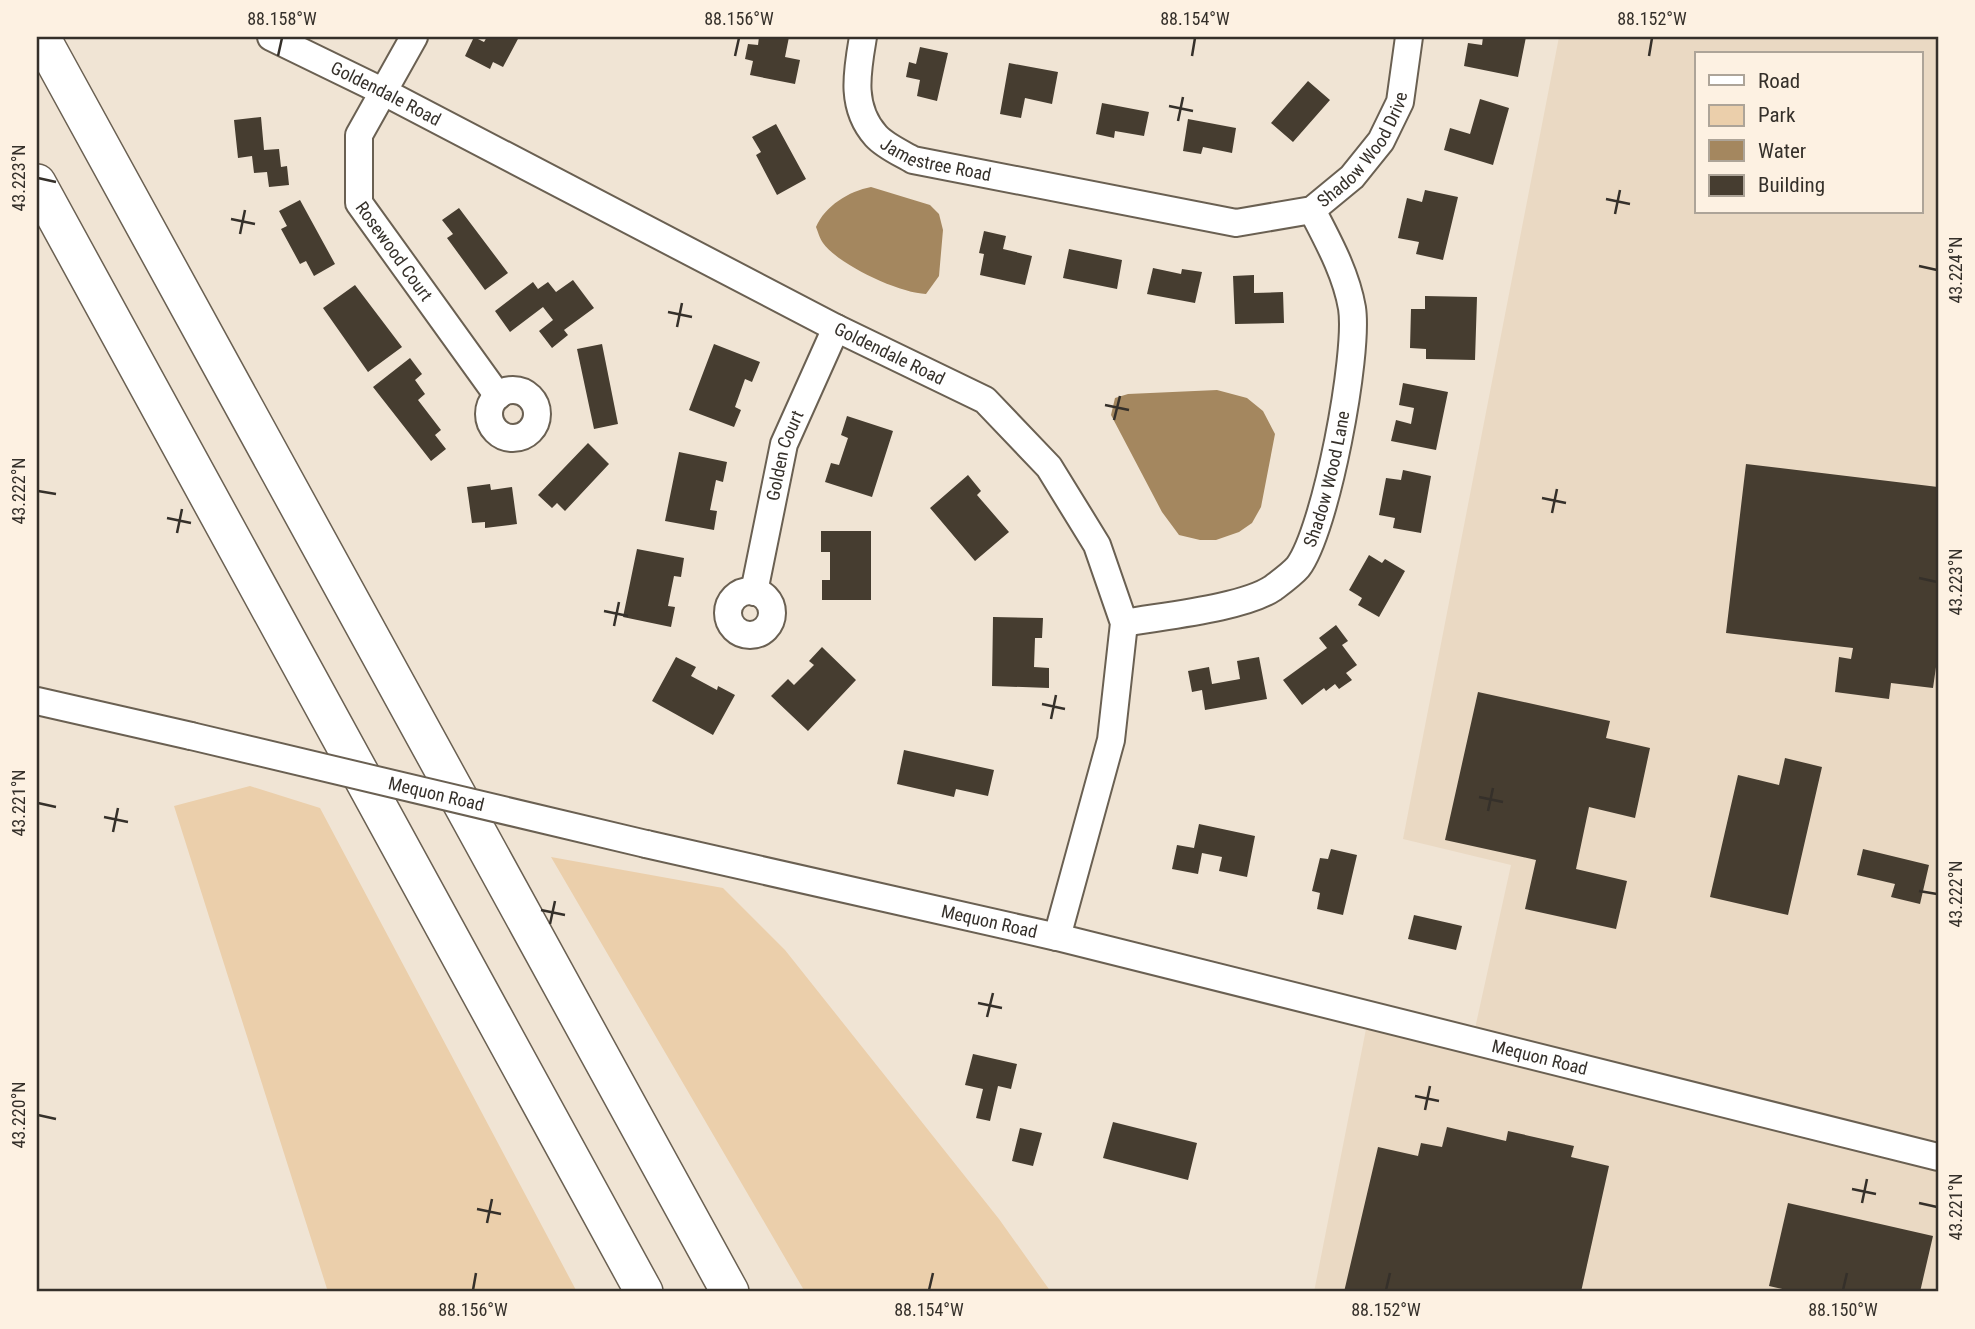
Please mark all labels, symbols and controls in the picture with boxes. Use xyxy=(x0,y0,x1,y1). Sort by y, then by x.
text: 88.158°W xyxy=(247,8,317,29)
text: 88.156°W xyxy=(704,8,774,29)
text: 88.154°W xyxy=(1160,8,1230,29)
text: 88.152°W xyxy=(1617,8,1687,29)
legend xyxy=(1695,52,1923,214)
street label: Goldendale Road xyxy=(328,57,444,130)
text: Road xyxy=(1758,69,1800,93)
street label: Shadow Wood Drive xyxy=(1313,91,1411,211)
text: Park xyxy=(1758,103,1796,127)
street label: Jamestree Road xyxy=(876,133,993,185)
text: Water xyxy=(1758,139,1806,163)
text: 43.223°N xyxy=(8,144,29,212)
text: Building xyxy=(1758,173,1825,197)
street label: Rosewood Court xyxy=(351,197,437,305)
text: 43.224°N xyxy=(1945,236,1966,304)
street label: Goldendale Road xyxy=(831,318,948,389)
street label: Golden Court xyxy=(762,407,808,502)
street label: Shadow Wood Lane xyxy=(1299,409,1353,550)
text: 43.222°N xyxy=(8,457,29,525)
text: 43.223°N xyxy=(1945,548,1966,616)
text: 43.221°N xyxy=(8,769,29,837)
street label: Mequon Road xyxy=(386,772,486,815)
text: 43.222°N xyxy=(1945,860,1966,928)
street label: Mequon Road xyxy=(939,900,1039,942)
street label: Mequon Road xyxy=(1490,1035,1590,1079)
text: 43.220°N xyxy=(8,1081,29,1149)
text: 43.221°N xyxy=(1945,1173,1966,1241)
text: 88.156°W xyxy=(438,1299,508,1320)
text: 88.154°W xyxy=(894,1299,964,1320)
text: 88.152°W xyxy=(1351,1299,1421,1320)
text: 88.150°W xyxy=(1808,1299,1878,1320)

